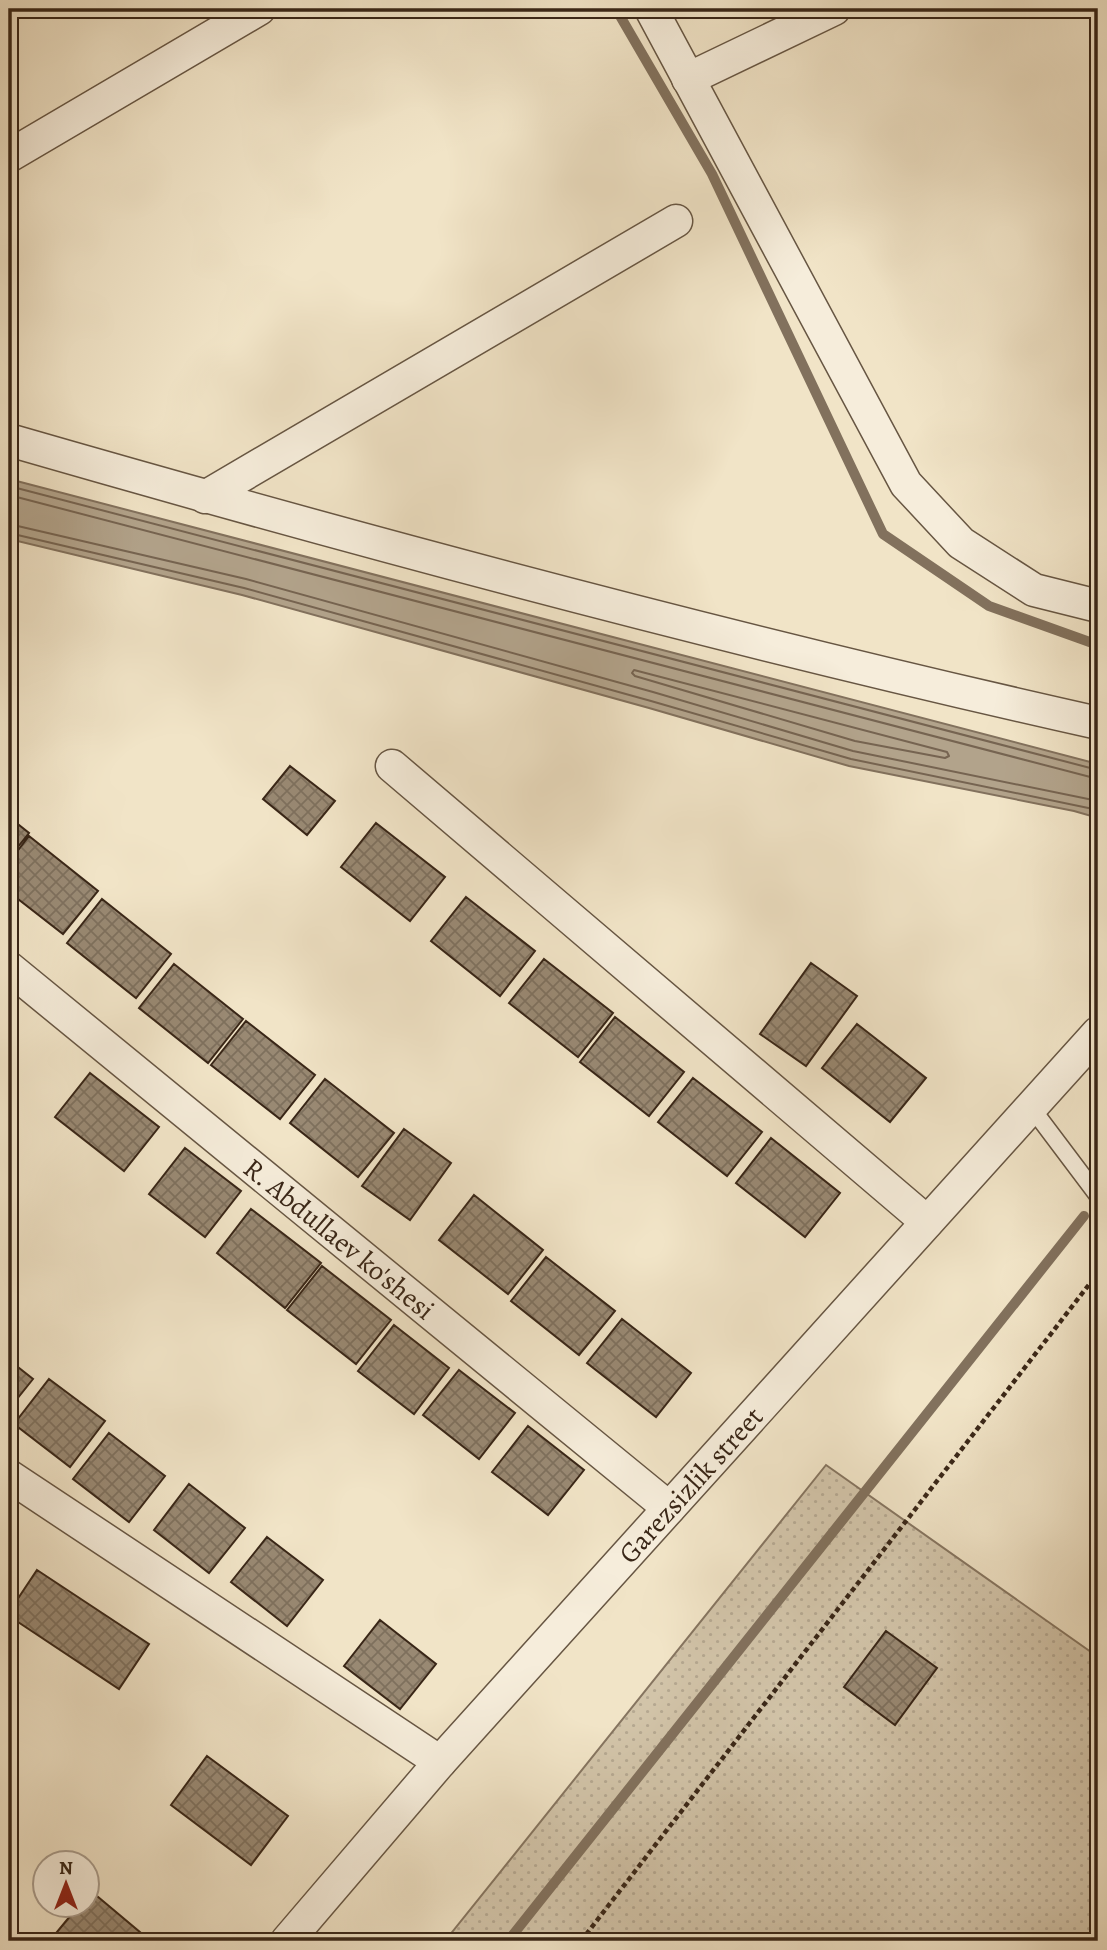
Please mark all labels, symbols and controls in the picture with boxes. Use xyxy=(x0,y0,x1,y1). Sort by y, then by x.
street label: R. Abdullaev ko'shesi xyxy=(235,1150,442,1329)
street label: Garezsizlik street xyxy=(610,1399,772,1572)
north arrow xyxy=(32,1848,102,1918)
text: N xyxy=(59,1855,73,1881)

